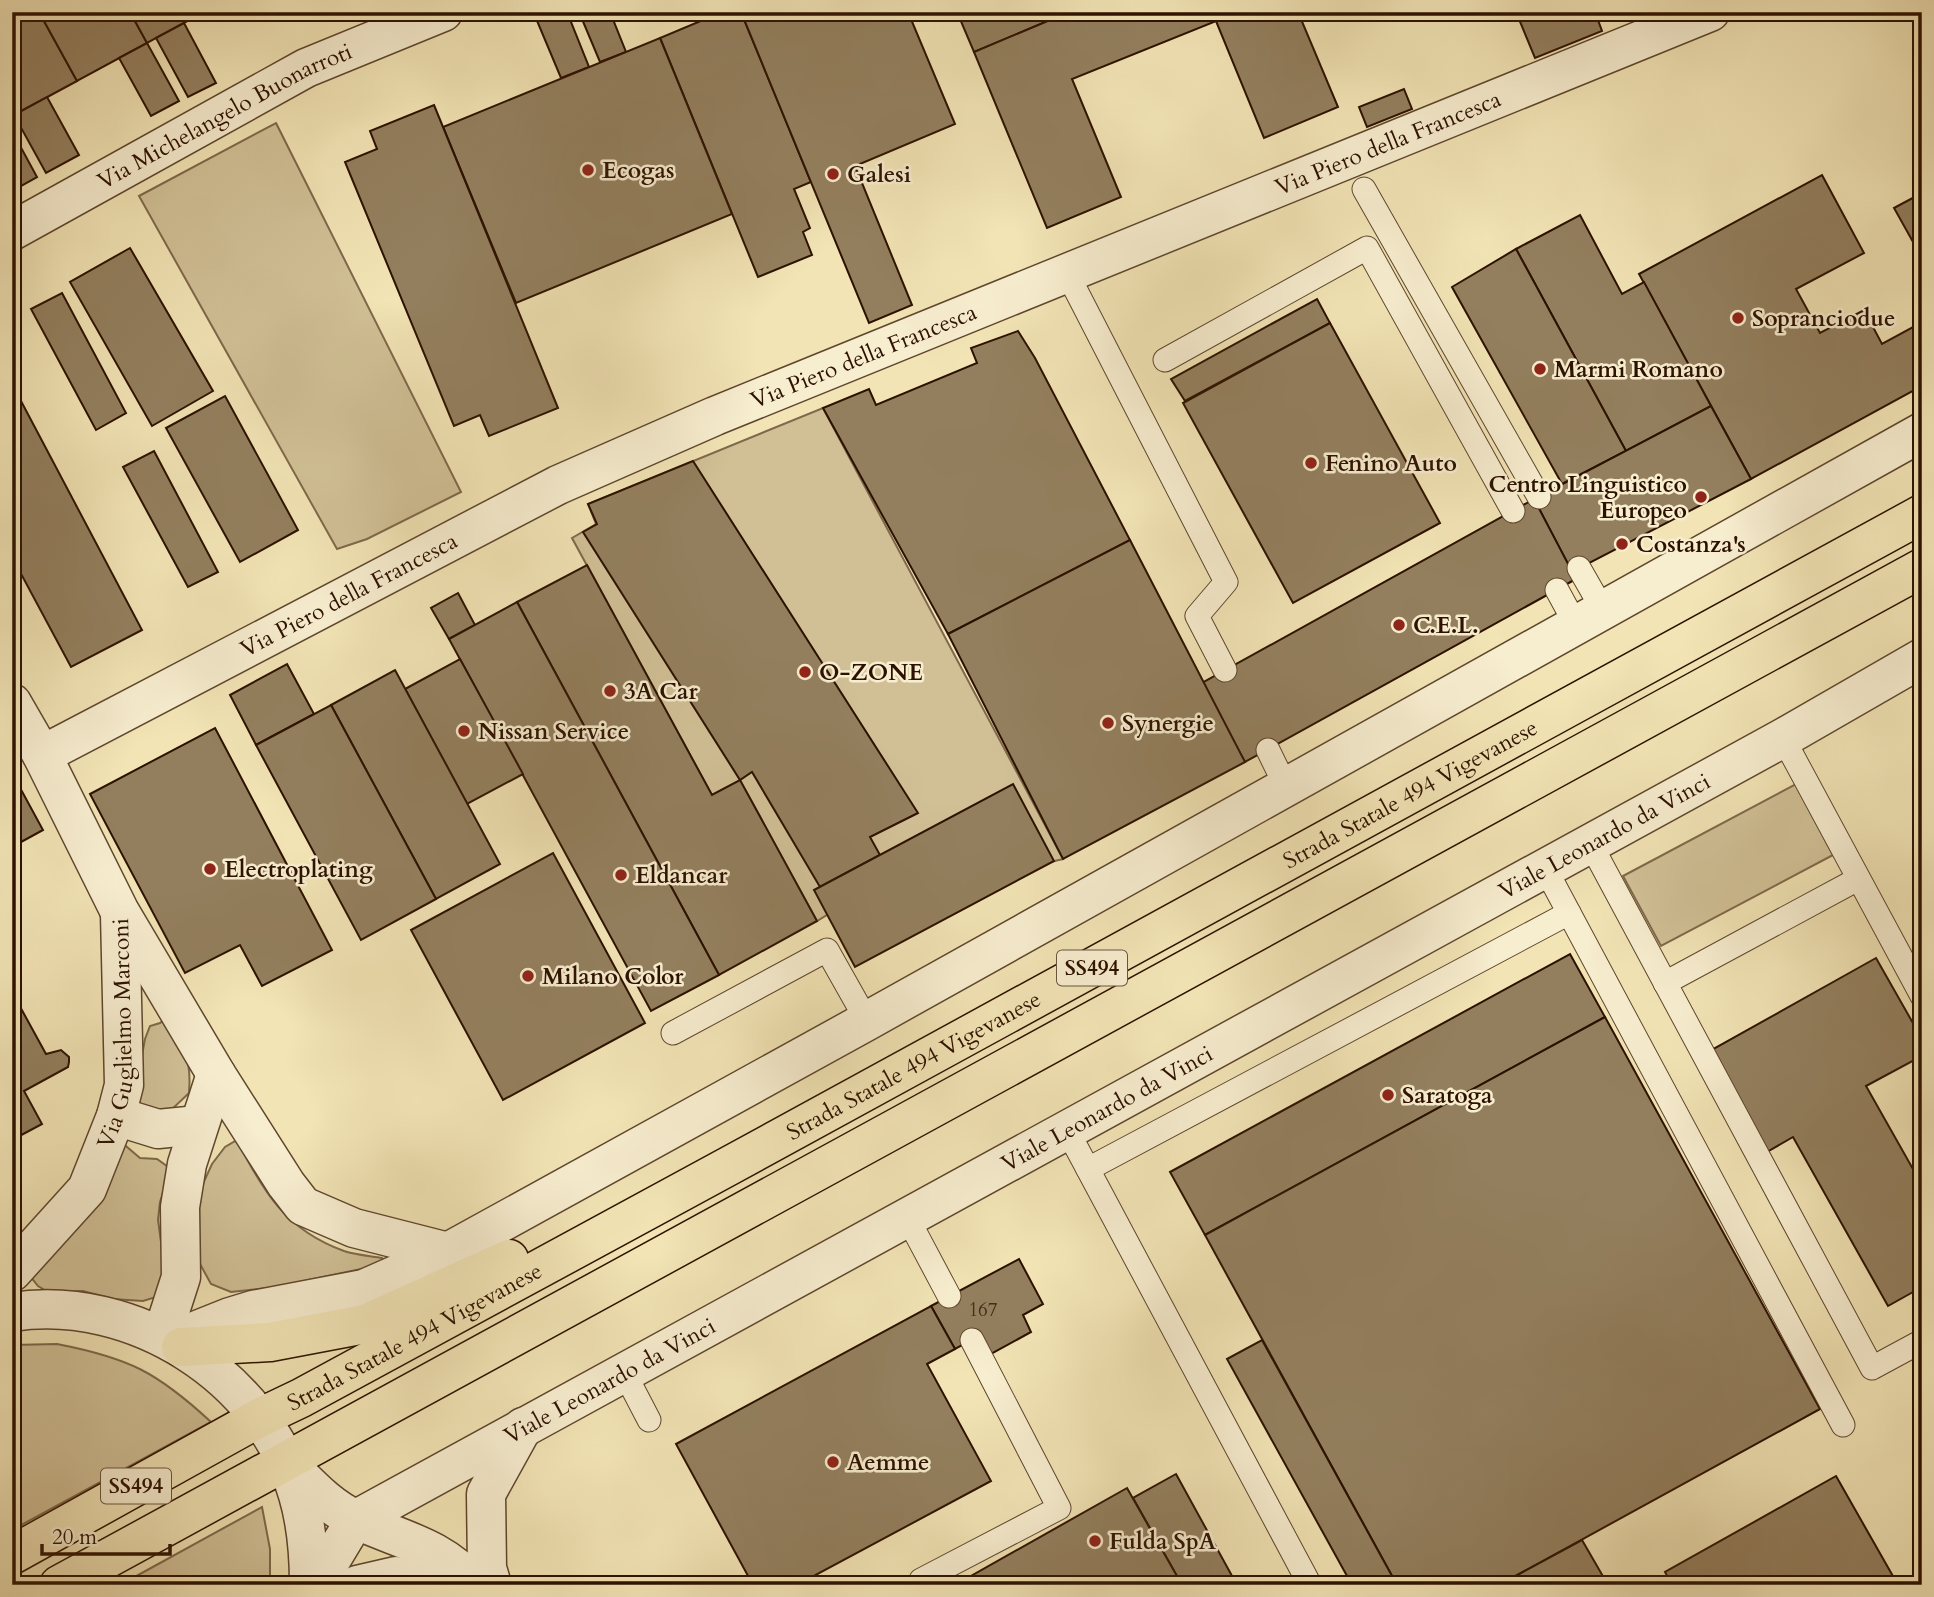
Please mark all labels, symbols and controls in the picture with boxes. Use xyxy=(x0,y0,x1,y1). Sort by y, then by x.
street label: Via Michelangelo Buonarroti xyxy=(92,35,356,196)
street label: Via Piero della Francesca xyxy=(1270,83,1505,203)
place label: Ecogas xyxy=(602,155,675,186)
place label: Galesi xyxy=(847,159,911,190)
marker: Ecogas xyxy=(580,162,596,178)
marker: Galesi xyxy=(825,166,841,182)
street label: Via Piero della Francesca xyxy=(746,296,981,416)
place label: Sopranciodue xyxy=(1752,303,1895,334)
marker: Sopranciodue xyxy=(1730,310,1746,326)
place label: Marmi Romano xyxy=(1554,354,1723,385)
marker: Marmi Romano xyxy=(1532,361,1548,377)
place label: Fenino Auto xyxy=(1325,448,1457,479)
marker: Fenino Auto xyxy=(1303,455,1319,471)
place label: Centro Linguistico Europeo xyxy=(1489,469,1687,526)
marker: Centro Linguistico Europeo xyxy=(1693,489,1709,505)
street label: Via Piero della Francesca xyxy=(234,525,463,664)
place label: Costanza's xyxy=(1636,529,1746,560)
marker: Costanza's xyxy=(1614,536,1630,552)
place label: C.E.L. xyxy=(1413,610,1479,641)
marker: C.E.L. xyxy=(1391,617,1407,633)
place label: O-ZONE xyxy=(819,657,923,688)
marker: O-ZONE xyxy=(797,664,813,680)
place label: 3A Car xyxy=(624,676,699,707)
marker: 3A Car xyxy=(602,683,618,699)
place label: Synergie xyxy=(1122,708,1214,739)
street label: Strada Statale 494 Vigevanese xyxy=(1277,712,1543,876)
marker: Synergie xyxy=(1100,715,1116,731)
place label: Nissan Service xyxy=(478,716,629,747)
marker: Nissan Service xyxy=(456,723,472,739)
street label: Viale Leonardo da Vinci xyxy=(1493,765,1715,906)
place label: Electroplating xyxy=(224,854,373,885)
place label: Eldancar xyxy=(635,860,728,891)
marker: Electroplating xyxy=(202,861,218,877)
marker: Eldancar xyxy=(613,867,629,883)
street label: Via Guglielmo Marconi xyxy=(89,918,140,1153)
road number: SS494 xyxy=(1057,950,1127,986)
place label: Milano Color xyxy=(542,961,684,992)
marker: Milano Color xyxy=(520,968,536,984)
street label: Strada Statale 494 Vigevanese xyxy=(781,983,1046,1147)
street label: Viale Leonardo da Vinci xyxy=(996,1038,1218,1179)
place label: Saratoga xyxy=(1402,1080,1493,1111)
marker: Saratoga xyxy=(1380,1087,1396,1103)
street label: Strada Statale 494 Vigevanese xyxy=(282,1255,547,1418)
house number: 167 xyxy=(968,1297,998,1323)
street label: Viale Leonardo da Vinci xyxy=(498,1310,721,1451)
place label: Aemme xyxy=(847,1447,929,1478)
marker: Aemme xyxy=(825,1454,841,1470)
road number: SS494 xyxy=(101,1468,171,1504)
scale bar xyxy=(42,1513,170,1557)
text: 20 m xyxy=(52,1523,97,1552)
place label: Fulda SpA xyxy=(1109,1526,1217,1557)
marker: Fulda SpA xyxy=(1087,1533,1103,1549)

